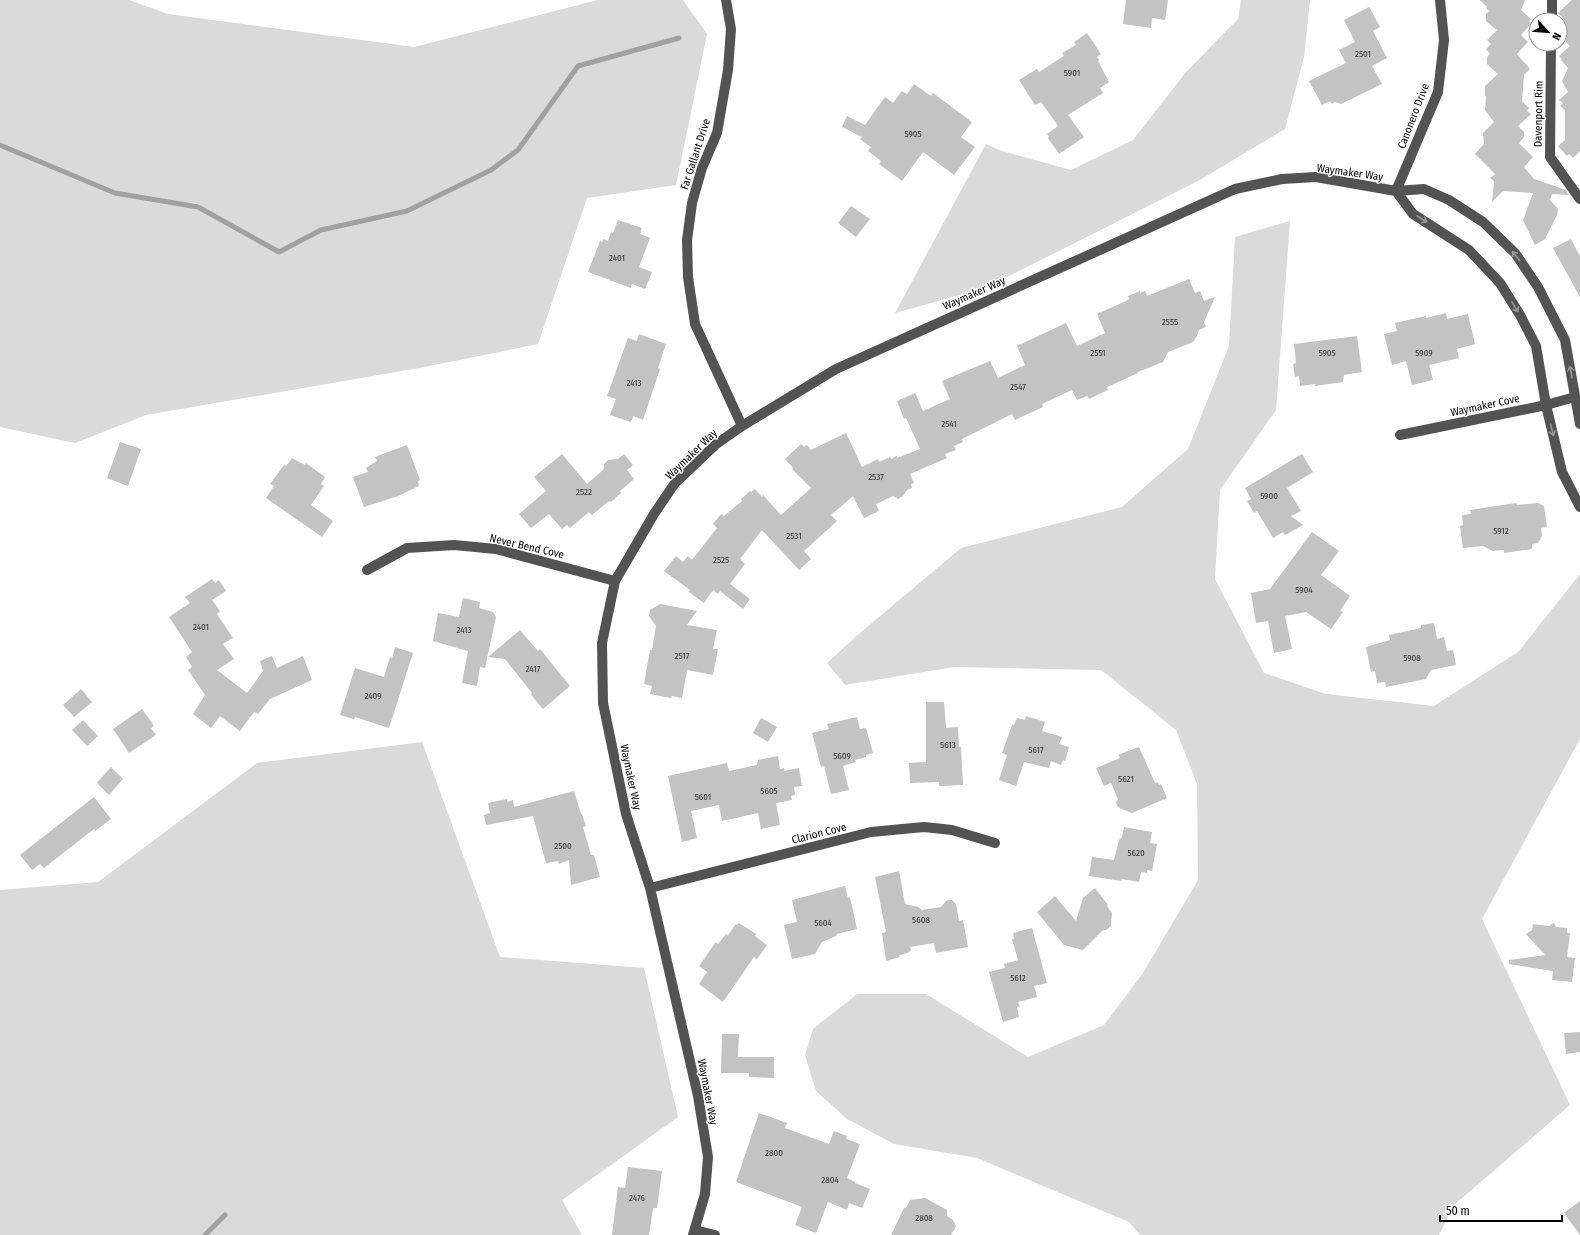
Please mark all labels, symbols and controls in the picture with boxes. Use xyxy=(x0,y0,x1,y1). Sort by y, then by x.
north arrow xyxy=(1528,12,1568,52)
text: N xyxy=(1549,30,1564,42)
house number: 2501 xyxy=(1355,49,1371,59)
house number: 5901 xyxy=(1064,68,1080,78)
street label: Davenport Rim xyxy=(1531,81,1546,147)
street label: Canonero Drive xyxy=(1395,82,1432,151)
street label: Far Gallant Drive xyxy=(678,117,713,191)
house number: 5905 xyxy=(904,129,922,139)
street label: Waymaker Way xyxy=(1316,161,1384,184)
one-way arrow xyxy=(1416,215,1427,223)
one-way arrow xyxy=(1512,250,1520,261)
house number: 2401 xyxy=(609,253,625,263)
street label: Waymaker Way xyxy=(941,274,1007,313)
one-way arrow xyxy=(1511,301,1519,312)
house number: 2555 xyxy=(1162,317,1178,327)
house number: 2551 xyxy=(1090,348,1106,358)
house number: 5905 xyxy=(1318,348,1336,358)
house number: 5909 xyxy=(1415,348,1433,358)
one-way arrow xyxy=(1566,366,1574,379)
house number: 2413 xyxy=(626,378,642,388)
house number: 2547 xyxy=(1010,382,1026,392)
street label: Waymaker Cove xyxy=(1449,392,1521,419)
house number: 2541 xyxy=(941,419,957,429)
one-way arrow xyxy=(1549,424,1557,437)
street label: Waymaker Way xyxy=(663,426,720,482)
house number: 2537 xyxy=(868,472,884,482)
house number: 2522 xyxy=(576,487,592,497)
house number: 5900 xyxy=(1260,491,1278,501)
house number: 5912 xyxy=(1493,526,1509,536)
house number: 2531 xyxy=(786,531,802,541)
street label: Never Bend Cove xyxy=(488,532,565,561)
house number: 2525 xyxy=(713,555,729,565)
house number: 5904 xyxy=(1295,585,1313,595)
house number: 2401 xyxy=(193,622,209,632)
house number: 2413 xyxy=(456,625,472,635)
house number: 2517 xyxy=(675,651,690,661)
house number: 5908 xyxy=(1403,653,1421,663)
house number: 2417 xyxy=(526,664,541,674)
house number: 2409 xyxy=(364,691,382,701)
house number: 5613 xyxy=(940,740,956,750)
street label: Waymaker Way xyxy=(617,743,644,811)
house number: 5617 xyxy=(1028,745,1044,755)
house number: 5609 xyxy=(833,751,851,761)
house number: 5621 xyxy=(1118,774,1134,784)
house number: 5605 xyxy=(760,786,778,796)
house number: 5601 xyxy=(695,792,711,802)
street label: Clarion Cove xyxy=(790,820,848,847)
house number: 2500 xyxy=(554,841,572,851)
house number: 5620 xyxy=(1127,848,1145,858)
house number: 5608 xyxy=(912,915,930,925)
house number: 5604 xyxy=(814,918,832,928)
house number: 5612 xyxy=(1010,973,1026,983)
street label: Waymaker Way xyxy=(695,1058,720,1126)
house number: 2800 xyxy=(765,1148,783,1158)
house number: 2804 xyxy=(821,1175,839,1185)
house number: 2476 xyxy=(629,1193,645,1203)
scale bar xyxy=(1440,1197,1562,1223)
text: 50 m xyxy=(1446,1204,1470,1218)
house number: 2808 xyxy=(915,1213,933,1223)

